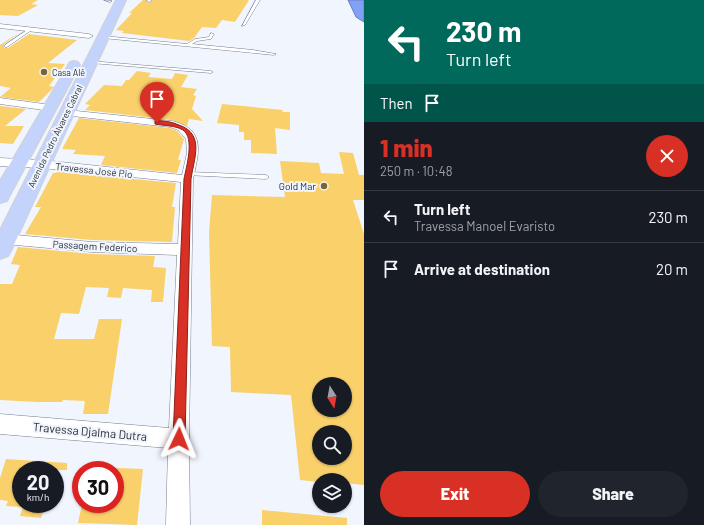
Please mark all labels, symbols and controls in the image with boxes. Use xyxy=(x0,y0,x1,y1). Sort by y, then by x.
text: 230 m xyxy=(446,14,521,48)
icon: left xyxy=(380,16,432,68)
text: Turn left xyxy=(446,48,512,70)
marker: Casa Alê xyxy=(39,67,49,77)
place label: Casa Alê xyxy=(52,67,85,78)
pin xyxy=(140,82,174,123)
street label: Avenida Pedro Álvares Cabral xyxy=(25,83,85,189)
icon: arrive xyxy=(146,88,168,110)
icon: arrive xyxy=(421,92,443,114)
text: Then xyxy=(380,94,413,112)
text: 1 min xyxy=(380,133,433,162)
button: close xyxy=(646,135,688,177)
street label: Travessa José Pio xyxy=(55,160,133,180)
text: 250 m · 10:48 xyxy=(380,163,453,179)
place label: Gold Mar xyxy=(279,180,316,192)
marker: Gold Mar xyxy=(319,181,329,191)
text: Turn left xyxy=(414,200,470,218)
icon: left xyxy=(380,206,402,228)
text: 230 m xyxy=(648,208,688,226)
text: Travessa Manoel Evaristo xyxy=(414,218,555,234)
street label: Passagem Federico xyxy=(52,238,138,254)
icon: arrive xyxy=(380,258,402,280)
text: Arrive at destination xyxy=(414,260,550,278)
text: 20 m xyxy=(656,260,688,278)
north arrow xyxy=(312,377,352,417)
map controls xyxy=(312,377,352,513)
position arrow xyxy=(158,418,200,460)
street label: Travessa Djalma Dutra xyxy=(32,419,148,443)
button: search xyxy=(312,425,352,465)
speed limit sign: 30 xyxy=(72,461,124,513)
text: 20 xyxy=(27,470,49,494)
button: Exit xyxy=(380,471,530,517)
button: Share xyxy=(538,471,688,517)
button: layers xyxy=(312,473,352,513)
text: km/h xyxy=(27,491,49,503)

